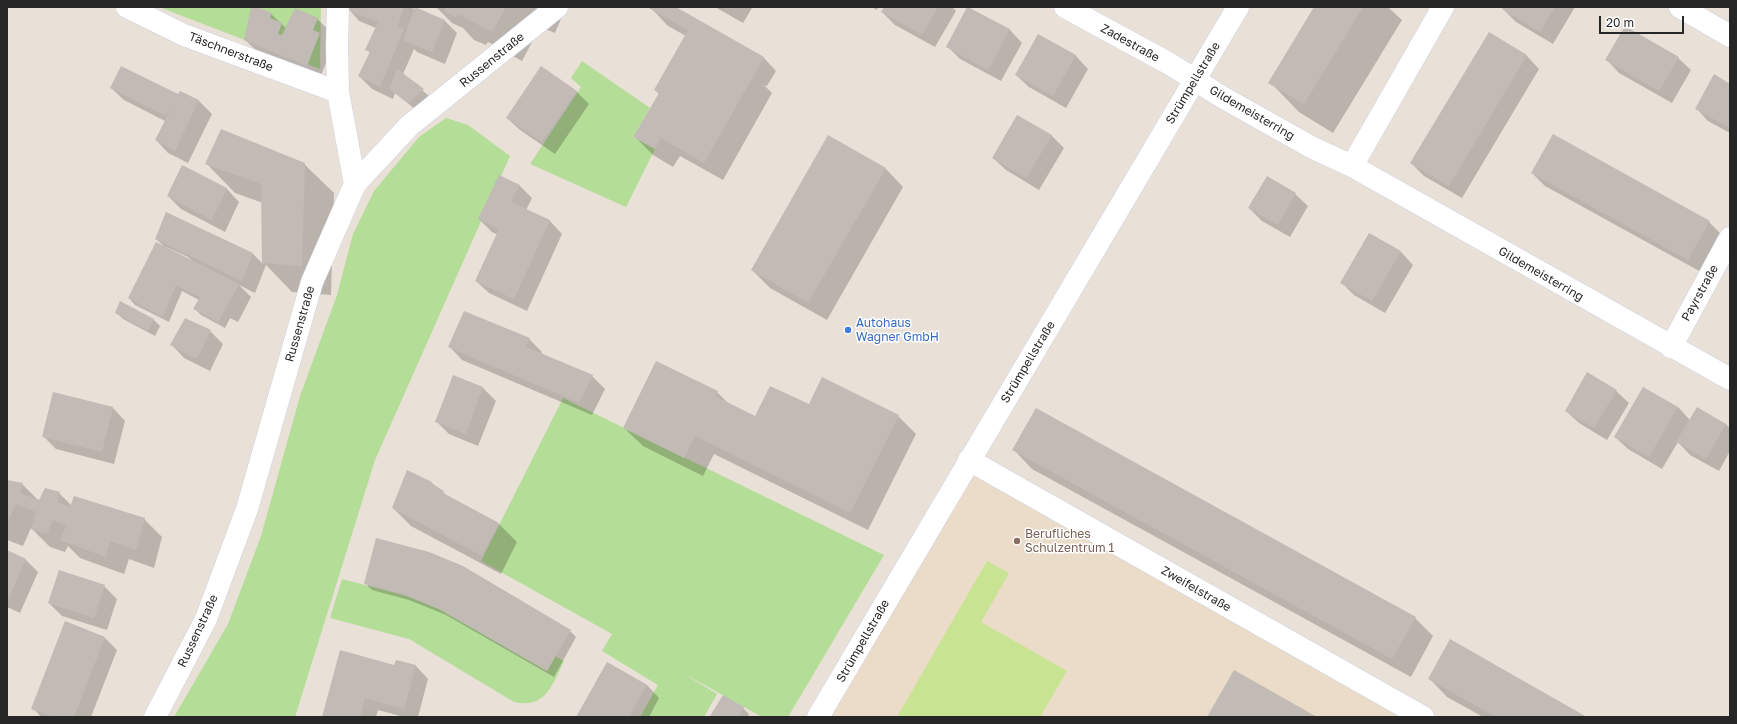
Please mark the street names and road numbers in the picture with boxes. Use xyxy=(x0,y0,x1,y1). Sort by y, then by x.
street label: Zadestraße xyxy=(1098,21,1162,65)
street label: Täschnerstraße xyxy=(187,29,275,75)
street label: Russenstraße xyxy=(457,30,527,90)
street label: Strümpellstraße xyxy=(1163,39,1223,127)
street label: Gildemeisterring xyxy=(1207,83,1297,143)
street label: Gildemeisterring xyxy=(1496,244,1586,304)
street label: Payrstraße xyxy=(1679,262,1721,324)
street label: Russenstraße xyxy=(282,284,318,364)
street label: Strümpellstraße xyxy=(998,318,1058,406)
street label: Zweifelstraße xyxy=(1159,563,1233,615)
street label: Russenstraße xyxy=(175,592,221,670)
street label: Strümpellstraße xyxy=(833,597,893,685)

